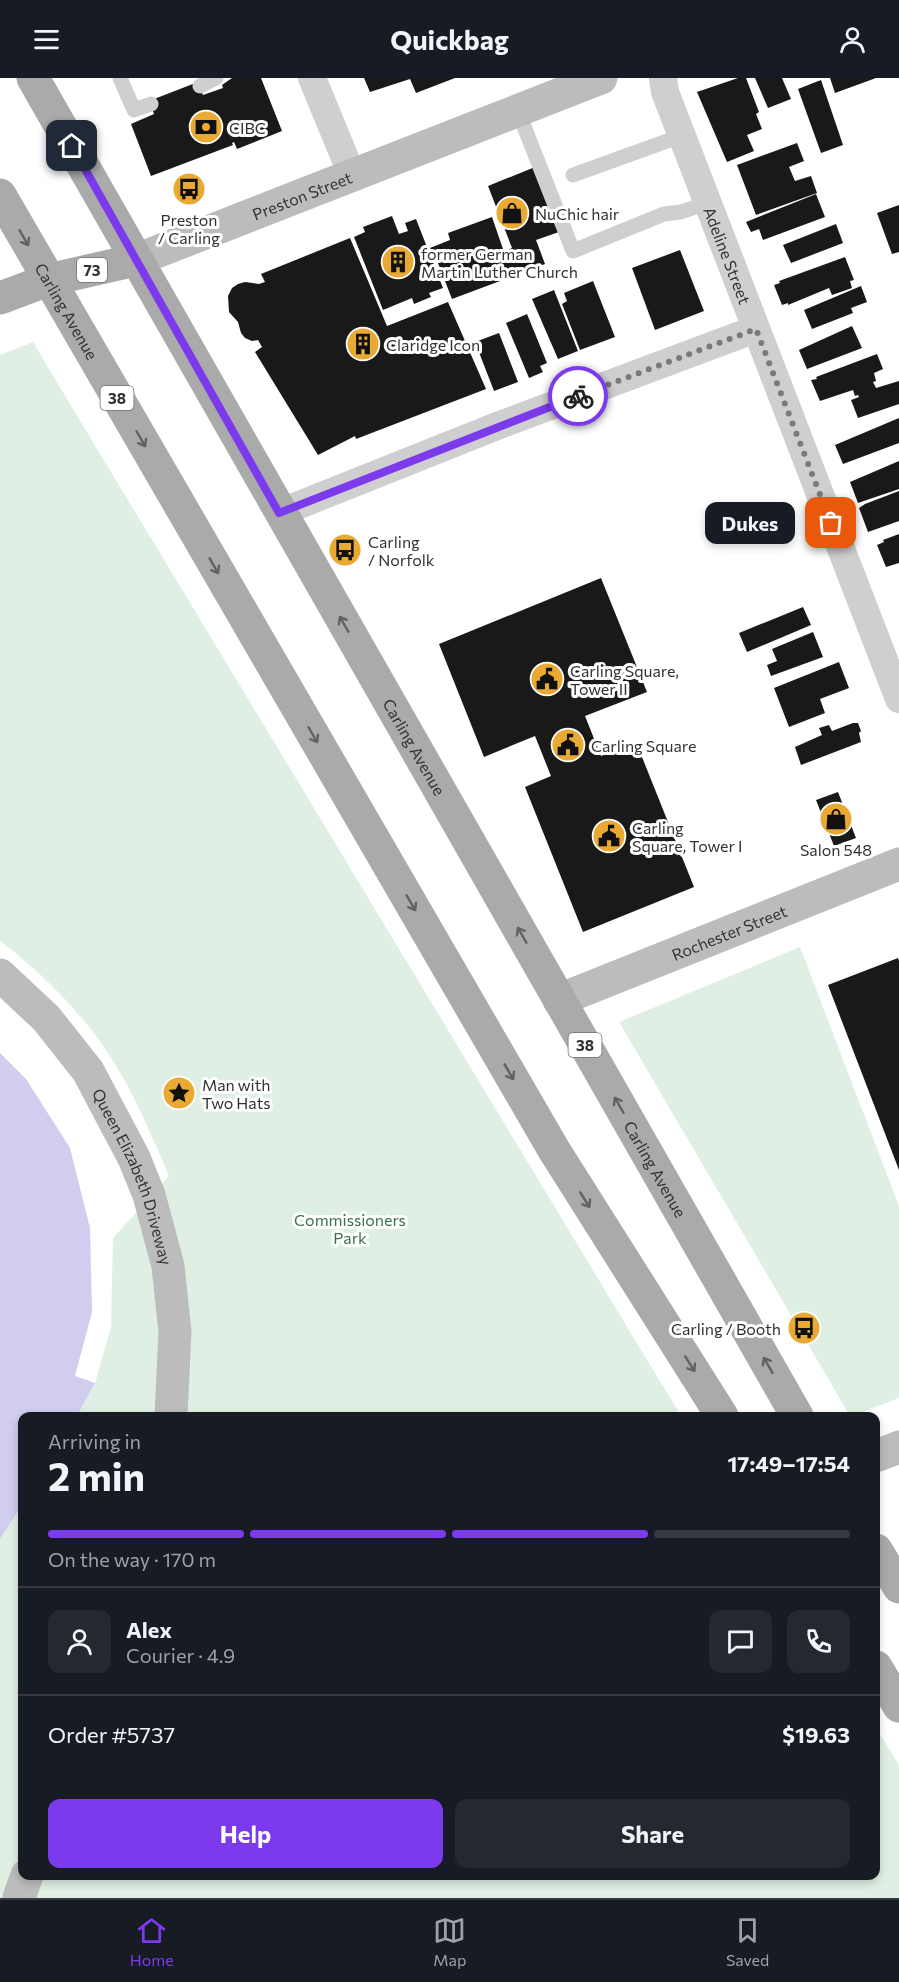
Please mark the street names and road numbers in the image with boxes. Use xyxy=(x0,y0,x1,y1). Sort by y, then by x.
street label: Preston Street xyxy=(249,167,355,223)
street label: Adeline Street xyxy=(701,204,755,307)
road number: 73 xyxy=(77,258,107,282)
street label: Carling Avenue xyxy=(32,259,103,363)
road number: 38 xyxy=(100,386,134,410)
street label: Carling Avenue xyxy=(380,695,450,798)
street label: Rochester Street xyxy=(669,900,790,964)
road number: 38 xyxy=(568,1033,602,1057)
street label: Queen Elizabeth Driveway xyxy=(89,1085,177,1267)
street label: Carling Avenue xyxy=(621,1117,691,1220)

